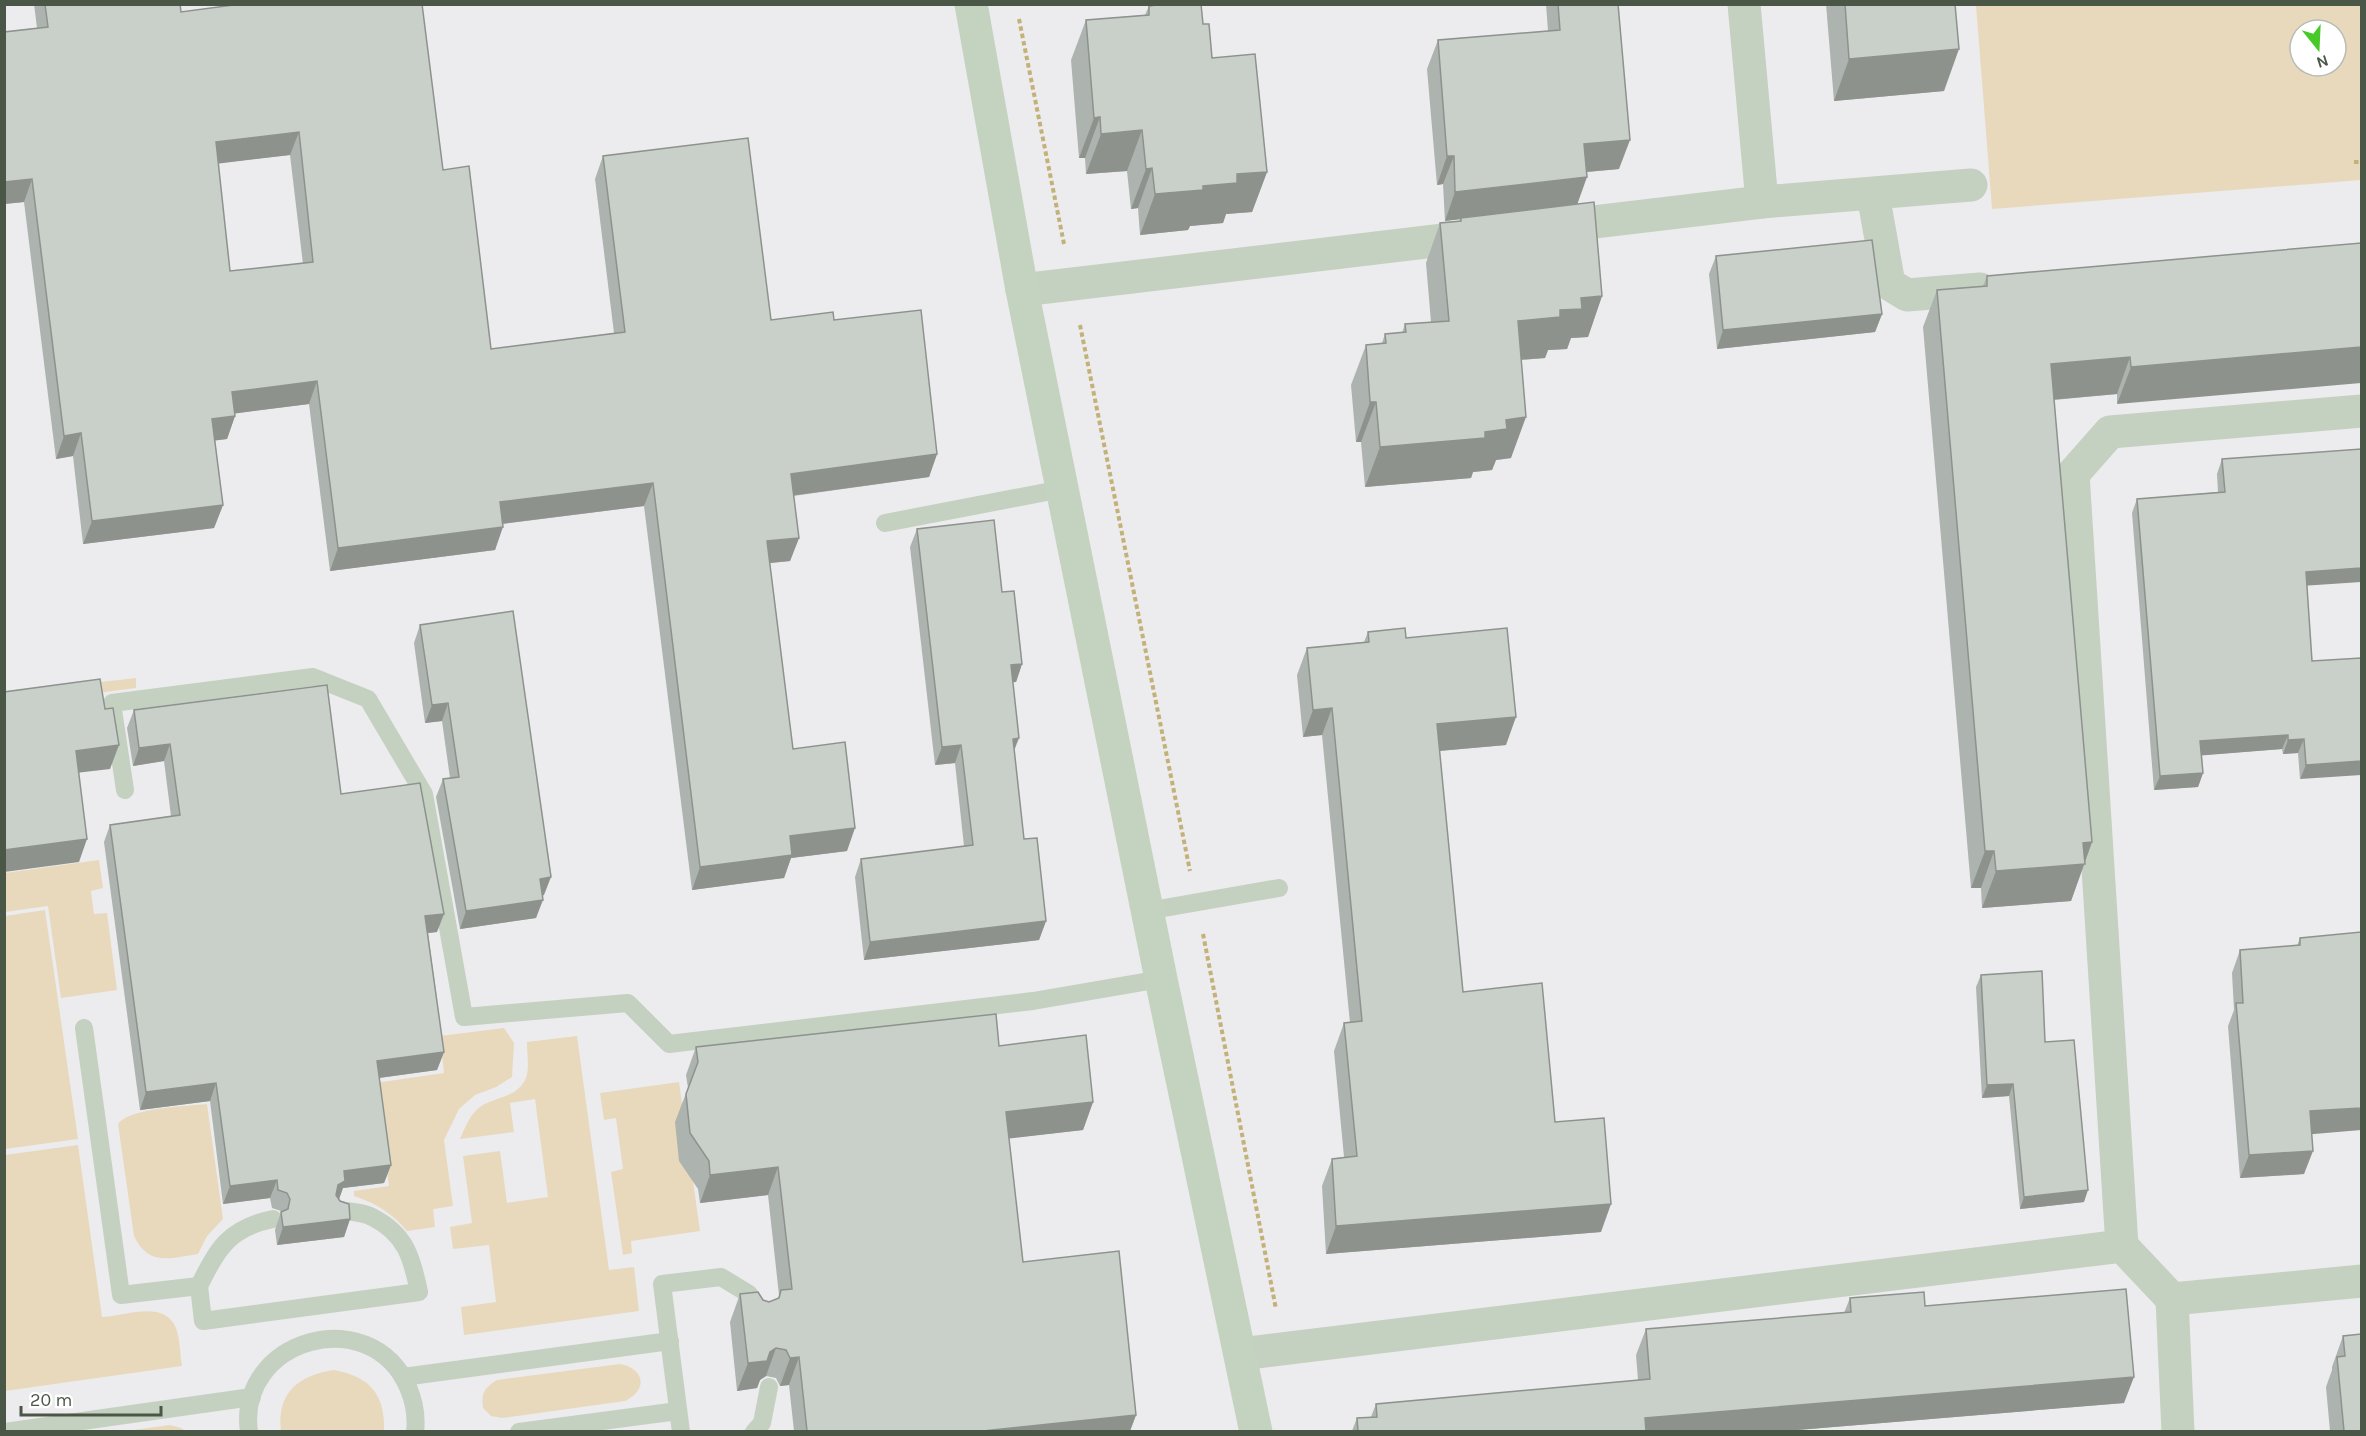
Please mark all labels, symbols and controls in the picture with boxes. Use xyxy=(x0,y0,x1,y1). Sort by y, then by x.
north arrow xyxy=(2288,18,2348,78)
text: N xyxy=(2314,51,2331,73)
scale bar xyxy=(21,1379,160,1417)
text: 20 m xyxy=(30,1389,72,1411)

